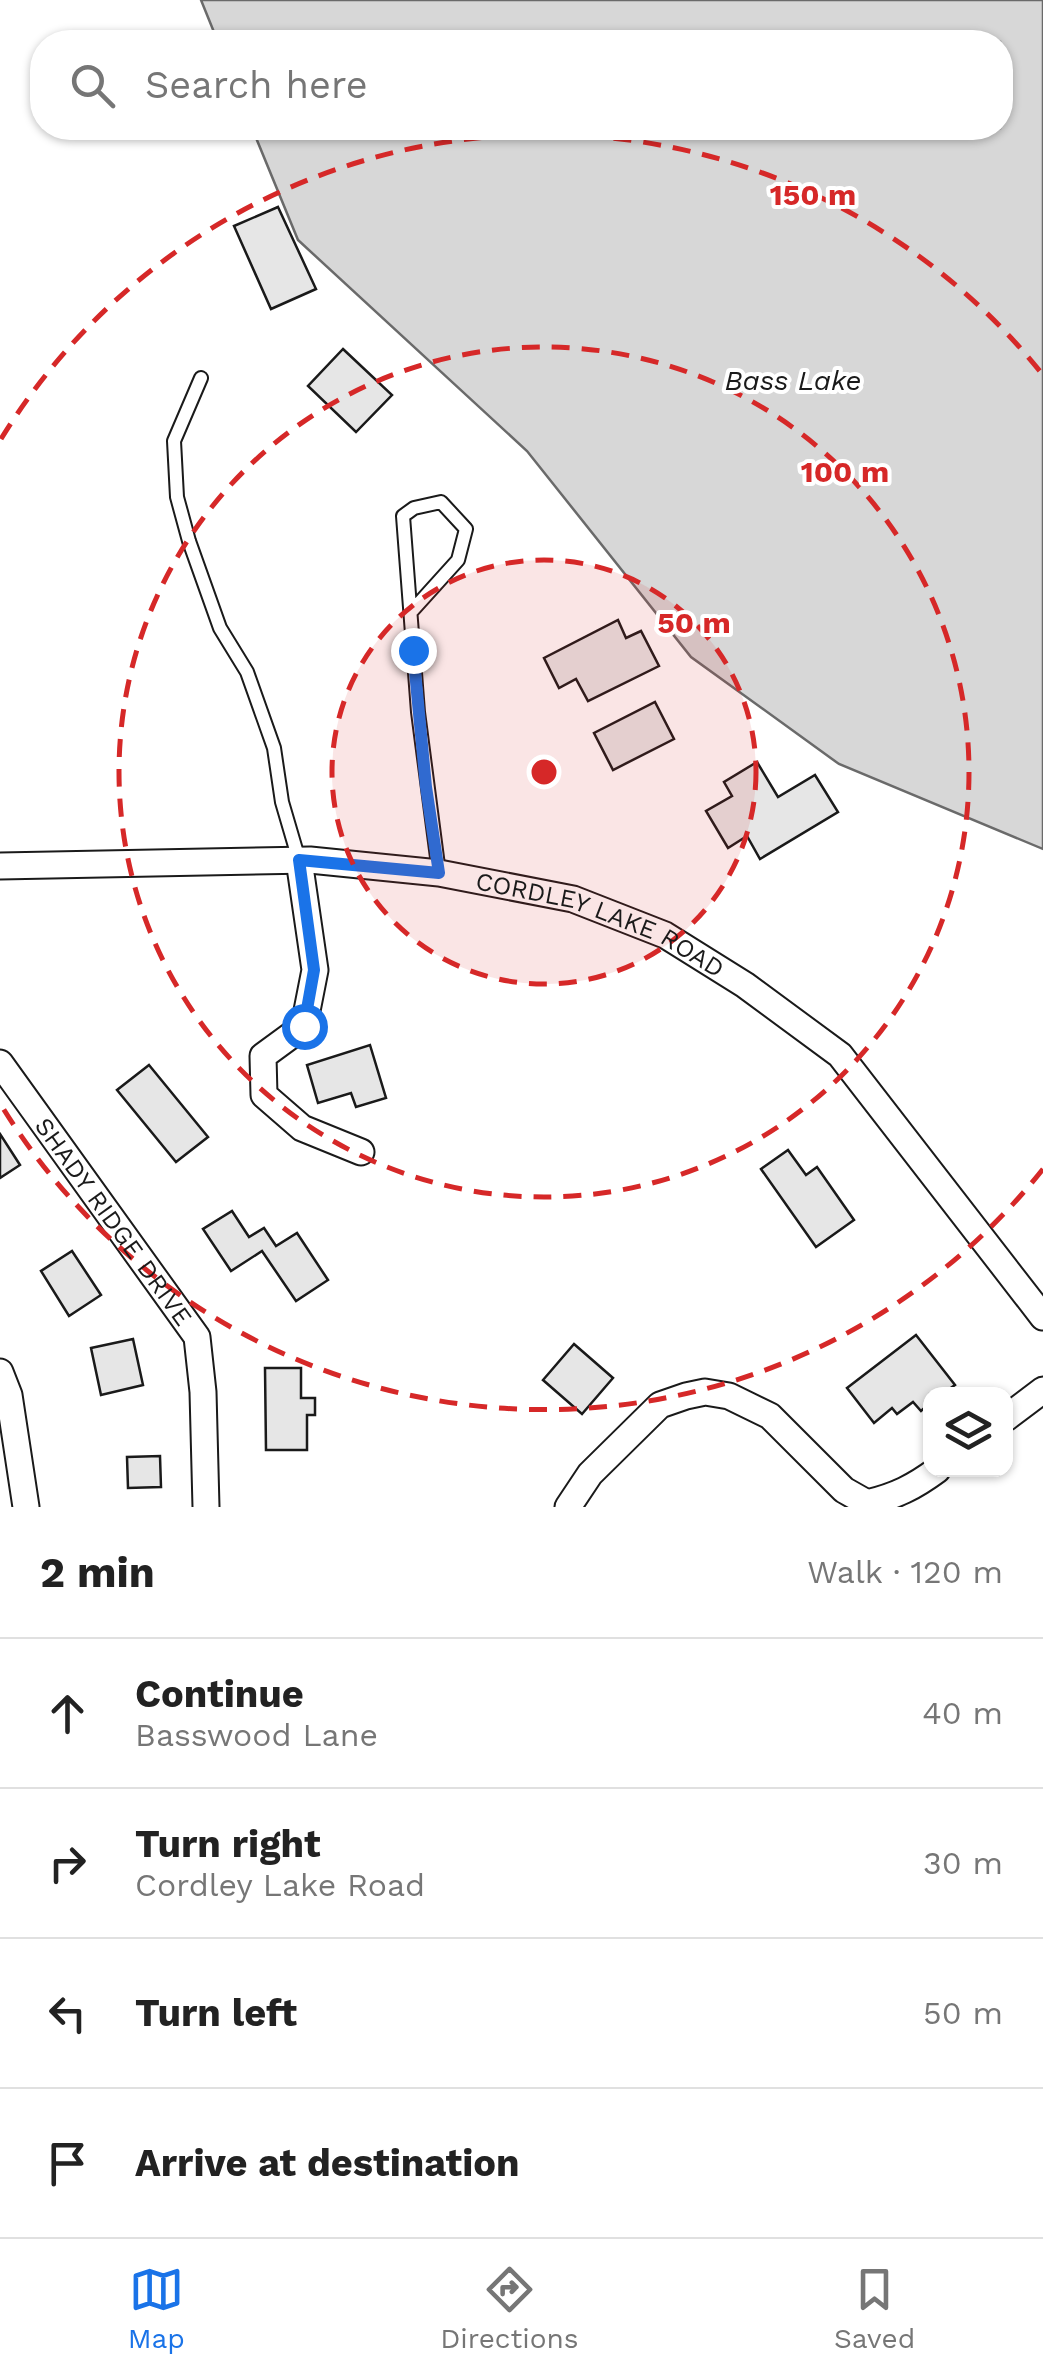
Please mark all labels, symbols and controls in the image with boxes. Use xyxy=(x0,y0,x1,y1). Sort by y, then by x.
search box xyxy=(30,30,1013,140)
icon: search xyxy=(65,58,120,113)
text: Search here xyxy=(145,63,368,107)
text: 150 m xyxy=(770,177,856,212)
water label: Bass Lake xyxy=(724,364,862,397)
text: 100 m xyxy=(801,454,889,489)
text: 50 m xyxy=(657,605,731,640)
route end xyxy=(391,628,437,674)
centre of rings xyxy=(526,754,562,790)
street label: CORDLEY LAKE ROAD xyxy=(473,866,730,983)
route start xyxy=(282,1004,328,1050)
street label: SHADY RIDGE DRIVE xyxy=(29,1112,198,1331)
map controls xyxy=(923,1387,1013,1477)
button: layers xyxy=(923,1387,1013,1477)
text: 2 min xyxy=(40,1548,155,1597)
text: Walk · 120 m xyxy=(807,1553,1003,1591)
text: Continue xyxy=(135,1672,304,1716)
icon: ahead xyxy=(40,1686,95,1741)
text: 40 m xyxy=(922,1694,1003,1732)
text: Basswood Lane xyxy=(135,1716,378,1754)
text: Turn right xyxy=(135,1822,321,1866)
icon: right xyxy=(40,1836,95,1891)
text: 30 m xyxy=(923,1844,1003,1882)
text: Cordley Lake Road xyxy=(135,1866,425,1904)
icon: left xyxy=(40,1986,95,2041)
text: Turn left xyxy=(135,1991,297,2035)
text: 50 m xyxy=(923,1994,1003,2032)
icon: arrive xyxy=(40,2136,95,2191)
text: Arrive at destination xyxy=(135,2141,520,2185)
tab: Map xyxy=(128,2262,185,2355)
tab: Directions xyxy=(440,2262,579,2355)
tab: Saved xyxy=(834,2262,915,2355)

